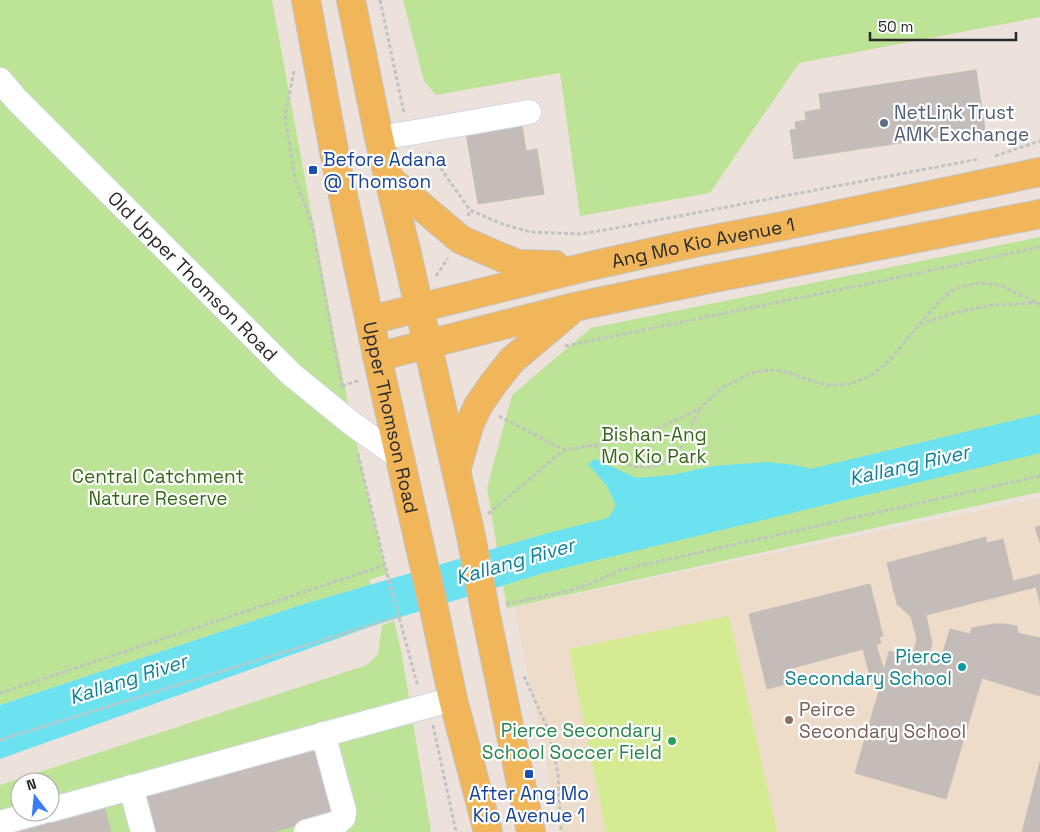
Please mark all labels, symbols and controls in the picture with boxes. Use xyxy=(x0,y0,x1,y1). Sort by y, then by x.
scale bar xyxy=(870,10,1016,42)
text: 50 m xyxy=(878,17,913,36)
place label: NetLink Trust AMK Exchange xyxy=(894,100,1029,147)
marker: NetLink Trust AMK Exchange xyxy=(878,117,890,129)
place label: Before Adana @ Thomson xyxy=(323,147,447,194)
marker: Before Adana @ Thomson xyxy=(307,164,319,176)
street label: Old Upper Thomson Road xyxy=(103,186,283,366)
street label: Ang Mo Kio Avenue 1 xyxy=(609,211,797,273)
street label: Upper Thomson Road xyxy=(358,319,425,516)
park label: Bishan-Ang Mo Kio Park xyxy=(601,422,707,469)
water label: Kallang River xyxy=(846,438,974,491)
park label: Central Catchment Nature Reserve xyxy=(72,464,244,511)
water label: Kallang River xyxy=(453,531,580,590)
place label: Pierce Secondary School xyxy=(785,644,952,691)
water label: Kallang River xyxy=(66,647,193,710)
marker: Pierce Secondary School xyxy=(956,661,968,673)
place label: Peirce Secondary School xyxy=(799,697,966,744)
marker: Peirce Secondary School xyxy=(783,714,795,726)
place label: Pierce Secondary School Soccer Field xyxy=(482,718,662,765)
marker: Pierce Secondary School Soccer Field xyxy=(666,735,678,747)
marker: After Ang Mo Kio Avenue 1 xyxy=(523,768,535,780)
north arrow xyxy=(10,772,60,822)
text: N xyxy=(24,775,38,794)
place label: After Ang Mo Kio Avenue 1 xyxy=(469,781,589,828)

